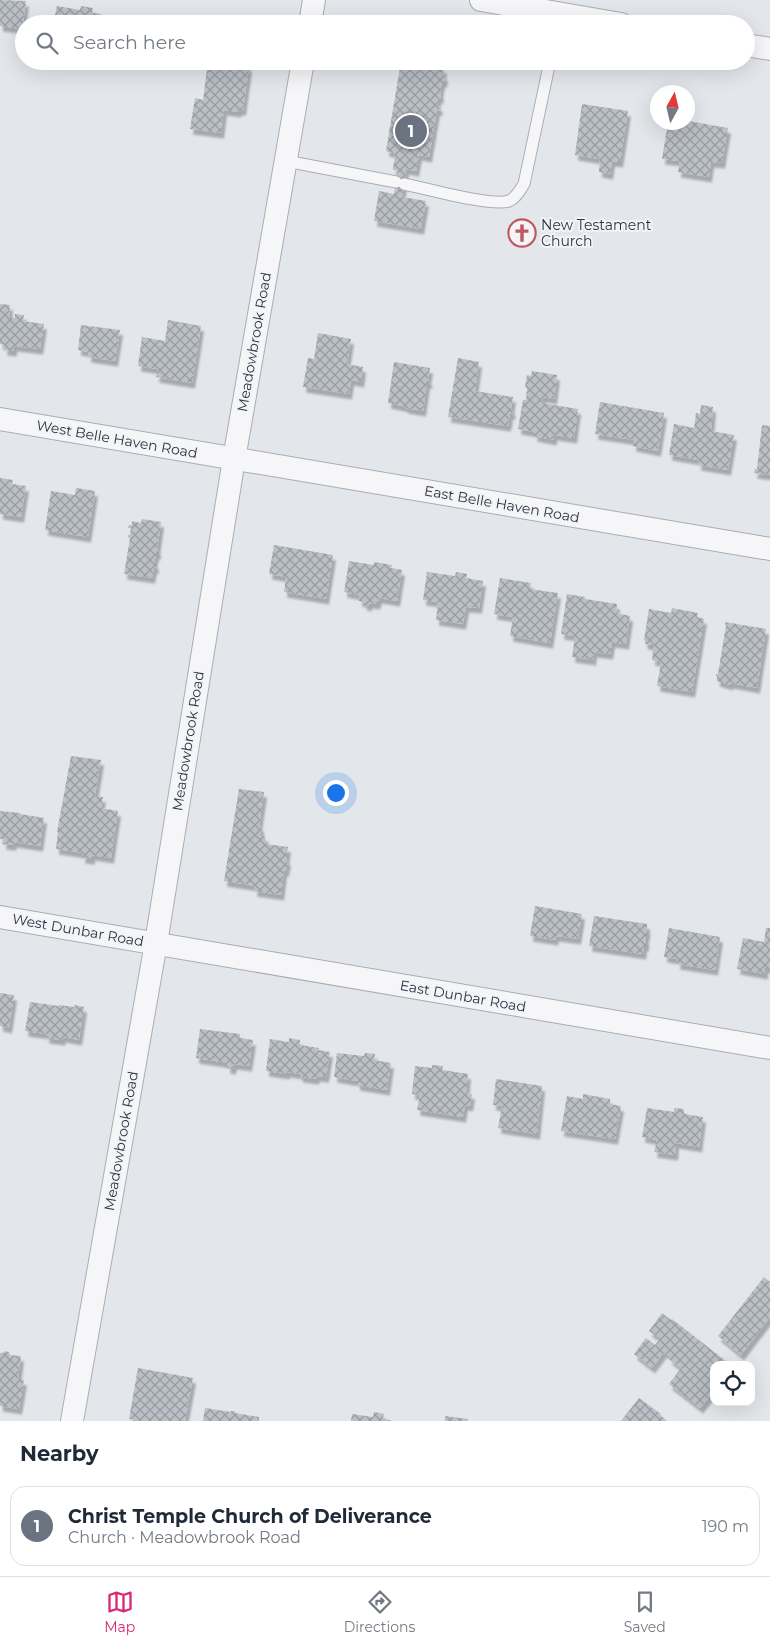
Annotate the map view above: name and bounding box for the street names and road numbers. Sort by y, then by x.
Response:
street label: Meadowbrook Road [233,271,275,413]
street label: West Belle Haven Road [35,416,199,462]
street label: East Belle Haven Road [423,481,581,527]
street label: Meadowbrook Road [168,670,208,812]
street label: West Dunbar Road [11,910,145,950]
street label: East Dunbar Road [399,976,527,1016]
street label: Meadowbrook Road [100,1070,142,1212]

